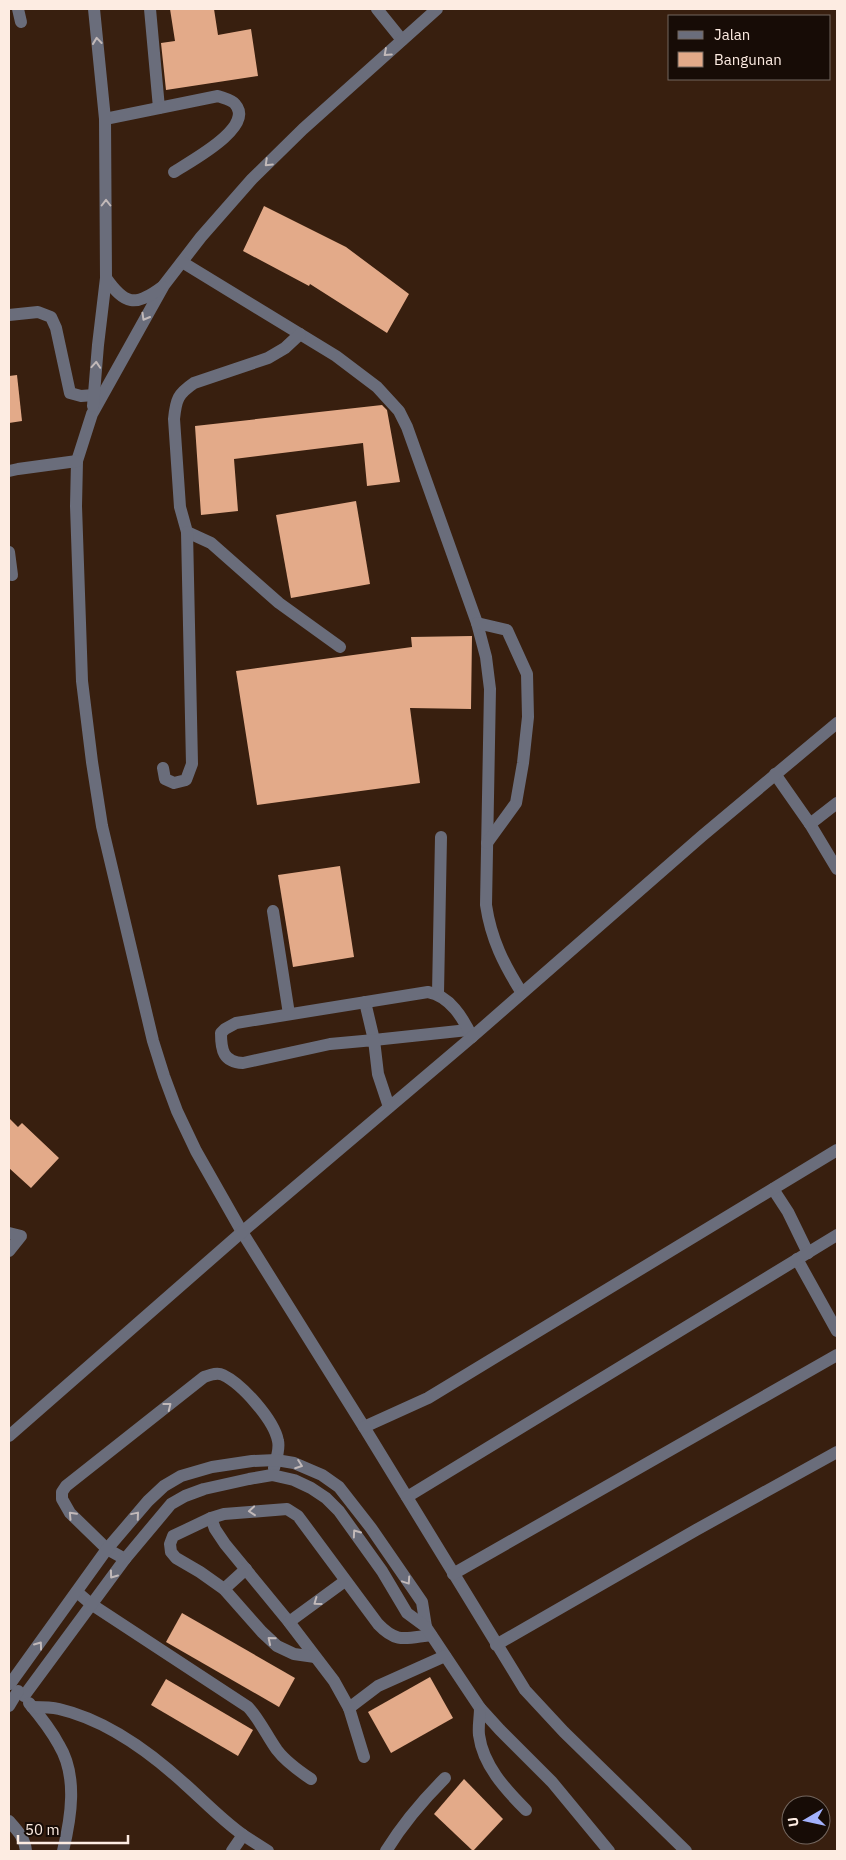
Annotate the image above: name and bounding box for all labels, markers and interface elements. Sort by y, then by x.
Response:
legend [668,15,831,80]
text: Jalan [714,25,750,44]
one-way arrow [92,37,103,45]
one-way arrow [384,47,393,56]
text: Bangunan [714,50,782,69]
one-way arrow [265,157,274,166]
one-way arrow [101,199,111,207]
one-way arrow [142,312,152,321]
one-way arrow [91,361,102,369]
one-way arrow [162,1403,171,1411]
one-way arrow [294,1459,302,1469]
one-way arrow [248,1506,256,1517]
one-way arrow [131,1511,140,1520]
one-way arrow [69,1512,78,1521]
one-way arrow [353,1529,362,1539]
one-way arrow [110,1569,119,1579]
one-way arrow [401,1575,410,1585]
one-way arrow [313,1596,323,1605]
one-way arrow [267,1637,276,1646]
one-way arrow [32,1641,42,1650]
north arrow [781,1795,831,1845]
scale bar [18,1812,128,1844]
text: U [784,1816,803,1828]
text: 50 m [25,1820,60,1839]

